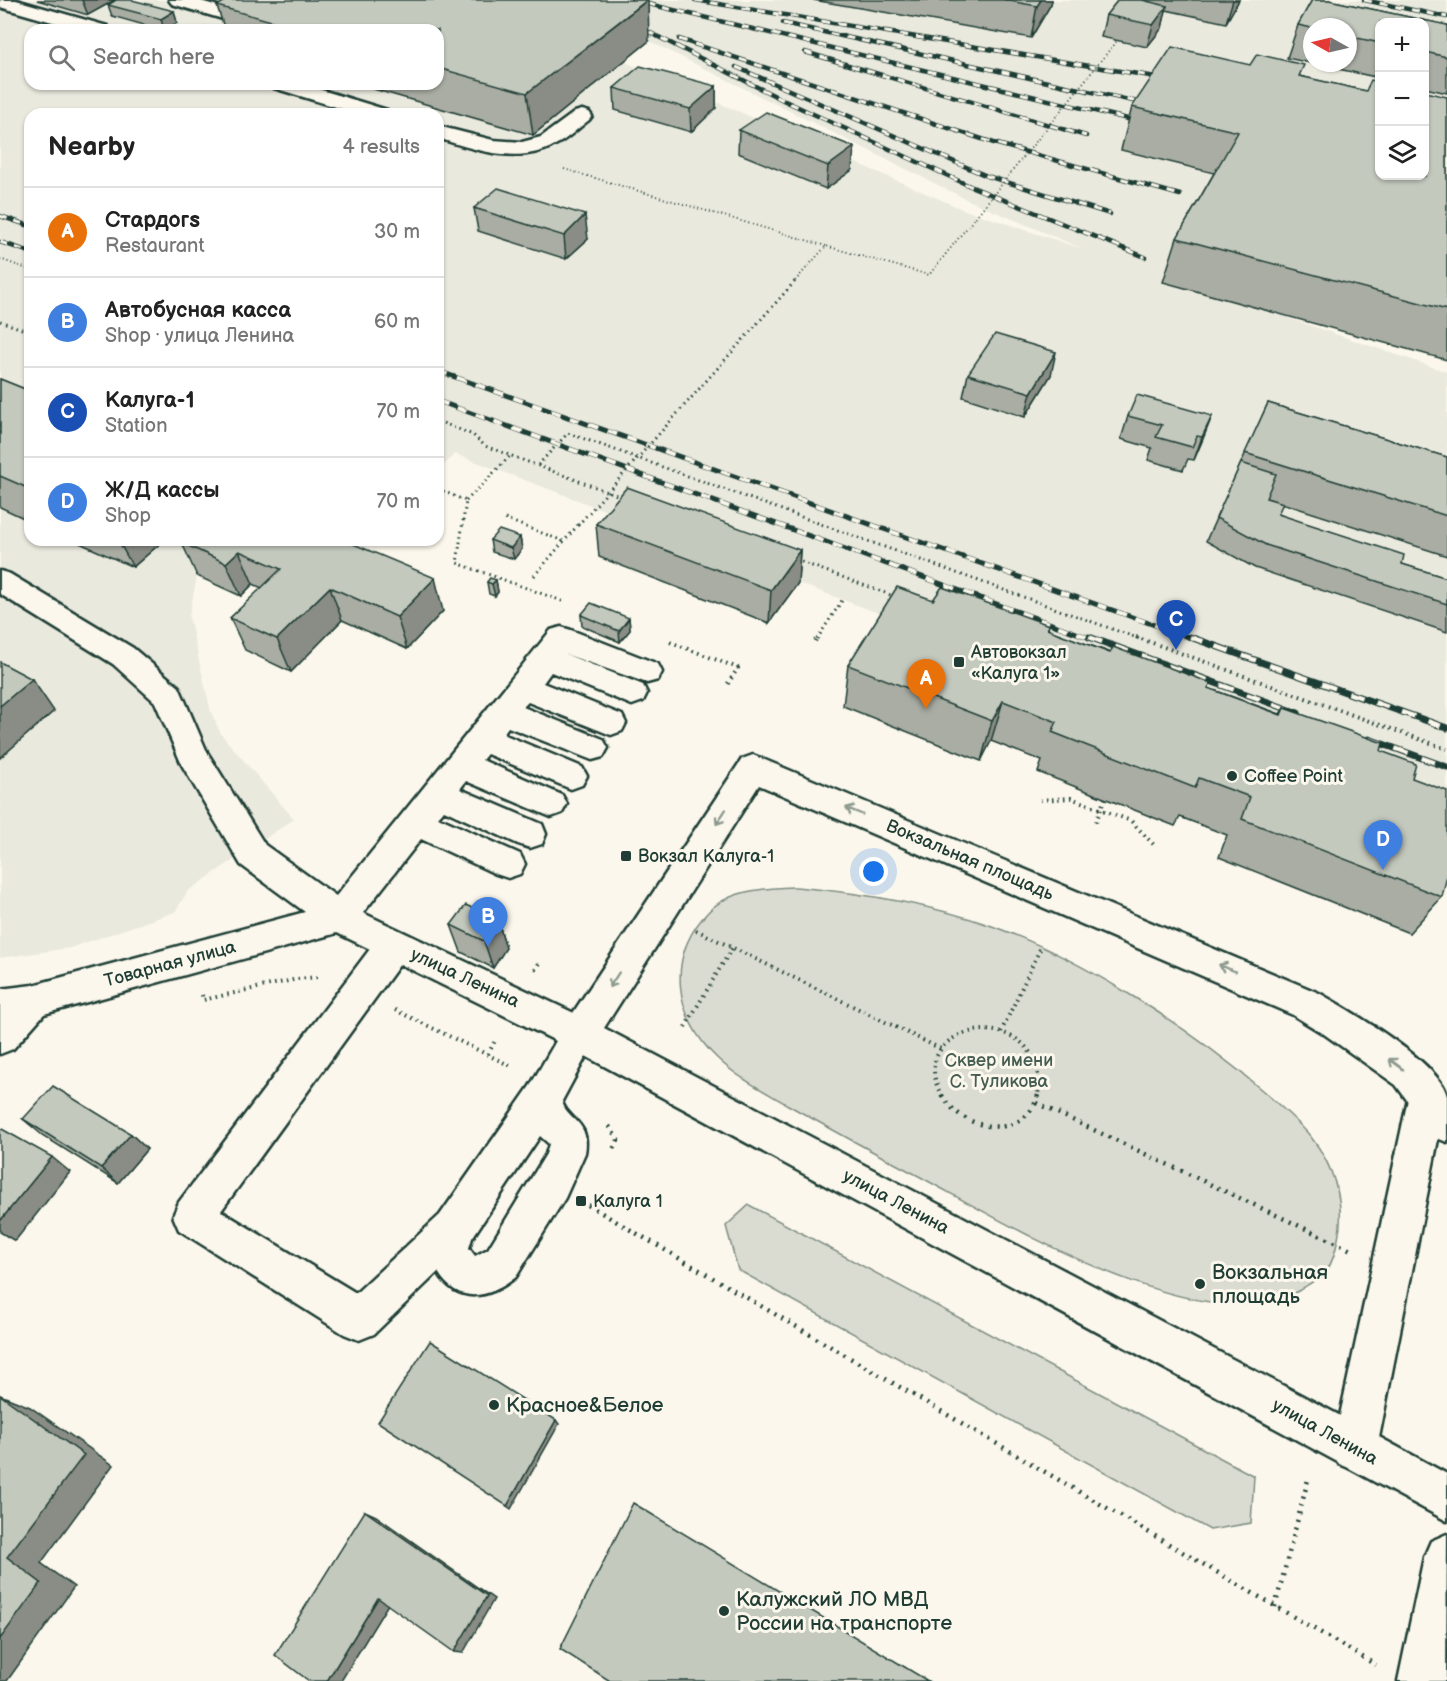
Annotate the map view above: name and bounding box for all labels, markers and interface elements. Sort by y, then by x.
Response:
north arrow [1303,18,1357,72]
map controls [1375,18,1429,180]
button: + [1375,18,1429,72]
search box [24,24,444,90]
icon: search [45,41,78,74]
text: Search here [93,44,215,71]
button: − [1375,72,1429,126]
button: layers [1375,126,1429,180]
text: Nearby [48,132,135,163]
text: 4 results [342,135,420,159]
text: Стардогs [105,207,200,234]
text: A [61,220,74,244]
text: 30 m [374,220,420,244]
text: Restaurant [105,234,205,258]
text: Автобусная касса [105,297,291,324]
text: B [60,310,75,334]
text: 60 m [374,310,420,334]
text: Shop · улица Ленина [105,324,294,348]
text: Калуга-1 [105,387,195,414]
text: C [60,400,75,424]
text: 70 m [376,400,420,424]
text: Station [105,414,167,438]
text: Ж/Д кассы [105,477,220,504]
text: D [61,490,74,514]
text: 70 m [376,490,420,514]
text: Shop [105,504,151,528]
pin: C [1156,600,1196,650]
place label: Автовокзал «Калуга 1» [970,642,1067,684]
marker: Автовокзал «Калуга 1» [952,655,966,669]
pin: A [906,660,946,709]
place label: Coffee Point [1244,766,1343,787]
marker: Coffee Point [1225,769,1239,783]
one-way arrow [845,804,863,816]
one-way arrow [715,808,727,825]
street label: Вокзальная площадь [883,815,1057,905]
pin: D [1364,820,1402,870]
place label: Вокзал Калуга-1 [638,846,774,867]
marker: Вокзал Калуга-1 [619,849,633,863]
your location [859,857,888,886]
pin: B [468,898,508,947]
street label: Товарная улица [102,936,239,992]
street label: улица Ленина [407,944,523,1012]
one-way arrow [1218,962,1236,973]
one-way arrow [608,972,621,989]
park label: Сквер имени С. Туликова [945,1050,1053,1092]
one-way arrow [1388,1057,1404,1070]
street label: улица Ленина [839,1165,953,1239]
place label: Калуга 1 [593,1191,663,1212]
marker: Калуга 1 [574,1194,588,1208]
place label: Вокзальная площадь [1212,1260,1328,1309]
marker: Вокзальная площадь [1193,1277,1207,1291]
place label: Красное&Белое [506,1393,664,1418]
street label: улица Ленина [1269,1394,1382,1470]
marker: Красное&Белое [487,1398,501,1412]
place label: Калужский ЛО МВД России на транспорте [736,1587,952,1636]
marker: Калужский ЛО МВД России на транспорте [717,1604,731,1618]

